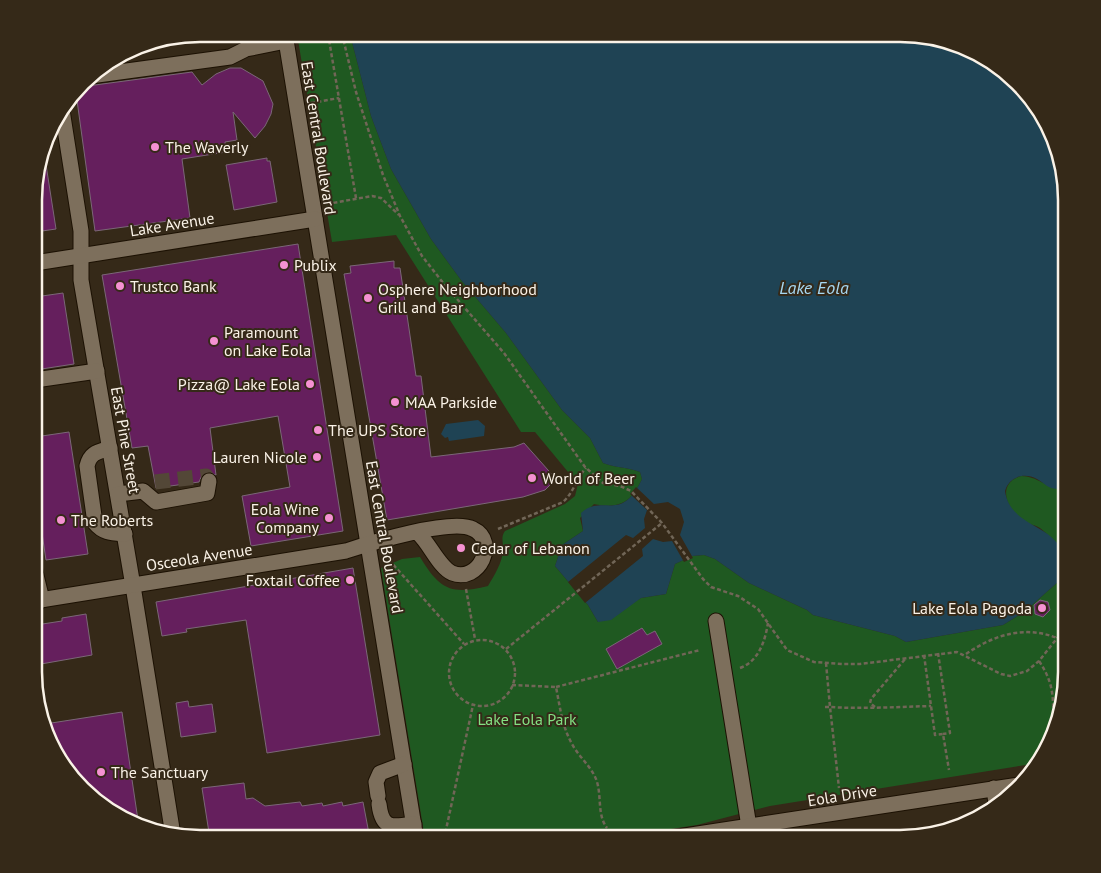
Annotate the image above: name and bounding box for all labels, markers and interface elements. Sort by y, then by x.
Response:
street label: East Central Boulevard [297,60,341,216]
place label: The Waverly [165,137,249,157]
marker: The Waverly [149,141,161,153]
street label: Lake Avenue [128,207,216,241]
place label: Publix [294,255,337,275]
marker: Publix [278,259,290,271]
place label: Trustco Bank [130,276,217,296]
water label: Lake Eola [779,276,849,299]
place label: Osphere Neighborhood Grill and Bar [378,279,537,317]
marker: Trustco Bank [114,280,126,292]
marker: Osphere Neighborhood Grill and Bar [362,292,374,304]
place label: Paramount on Lake Eola [224,322,311,360]
marker: Paramount on Lake Eola [208,335,220,347]
place label: Pizza@ Lake Eola [178,374,300,394]
marker: Pizza@ Lake Eola [304,378,316,390]
street label: East Pine Street [107,385,145,496]
place label: MAA Parkside [405,392,497,412]
marker: MAA Parkside [389,396,401,408]
place label: The UPS Store [328,420,426,440]
marker: The UPS Store [312,424,324,436]
place label: Lauren Nicole [213,447,307,467]
marker: Lauren Nicole [311,451,323,463]
street label: East Central Boulevard [362,459,408,615]
place label: World of Beer [542,468,635,488]
marker: World of Beer [526,472,538,484]
place label: Eola Wine Company [251,499,320,537]
place label: The Roberts [71,510,153,530]
marker: Eola Wine Company [323,512,335,524]
marker: The Roberts [55,514,67,526]
place label: Cedar of Lebanon [471,538,590,558]
street label: Osceola Avenue [144,539,254,575]
marker: Cedar of Lebanon [455,542,467,554]
place label: Foxtail Coffee [246,570,340,590]
marker: Foxtail Coffee [344,574,356,586]
place label: Lake Eola Pagoda [912,598,1032,618]
marker: Lake Eola Pagoda [1036,602,1048,614]
park label: Lake Eola Park [477,709,577,729]
place label: The Sanctuary [111,762,209,782]
marker: The Sanctuary [95,766,107,778]
street label: Eola Drive [806,780,878,810]

